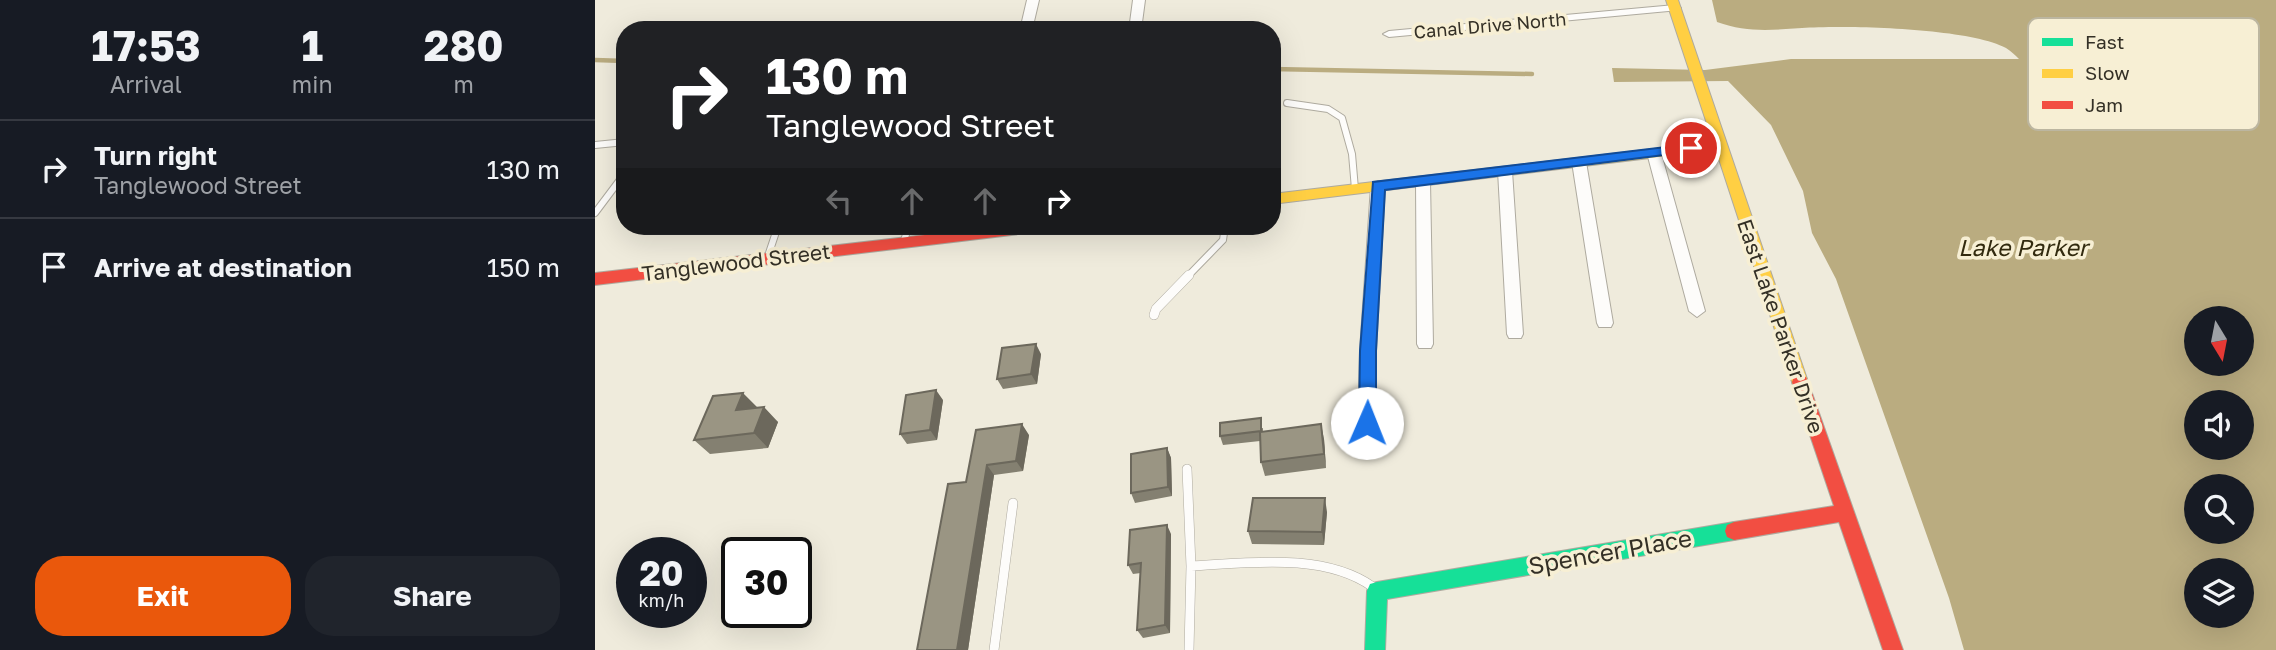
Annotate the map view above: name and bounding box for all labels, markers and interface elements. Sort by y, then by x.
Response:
street label: Canal Drive North [1413,7,1567,43]
legend [2028,18,2259,130]
text: 17:53 [91,20,201,70]
text: 1 [301,20,323,70]
text: 280 [424,20,504,70]
text: Fast [2085,30,2124,53]
text: 130 m [766,46,908,105]
icon: right [651,49,742,140]
text: Slow [2085,61,2130,84]
text: Arrival [110,70,182,98]
text: min [292,70,333,98]
text: m [454,70,474,98]
text: Jam [2085,93,2123,116]
text: Tanglewood Street [766,106,1055,144]
pin [1661,118,1721,178]
icon: arrive [1672,129,1710,167]
text: Turn right [94,140,217,171]
icon: right [35,150,73,188]
text: 130 m [487,154,560,185]
text: Tanglewood Street [94,171,302,199]
icon: left [820,182,858,220]
icon: ahead [893,182,931,220]
icon: ahead [966,182,1004,220]
icon: right [1039,182,1077,220]
street label: East Lake Parker Drive [1732,215,1830,437]
water label: Lake Parker [1958,233,2091,261]
street label: Tanglewood Street [640,238,832,286]
icon: arrive [35,248,73,286]
text: Arrive at destination [94,252,352,283]
text: 150 m [487,252,560,283]
north arrow [2184,306,2254,376]
map controls [2184,306,2254,628]
position arrow [1330,386,1404,460]
button: sound [2184,390,2254,460]
button: search [2184,474,2254,544]
street label: Spencer Place [1526,522,1694,580]
speed limit sign: 30 [721,537,812,628]
text: 20 [639,552,684,594]
button: Exit [35,556,291,636]
button: Share [305,556,560,636]
button: layers [2184,558,2254,628]
text: km/h [639,589,684,611]

